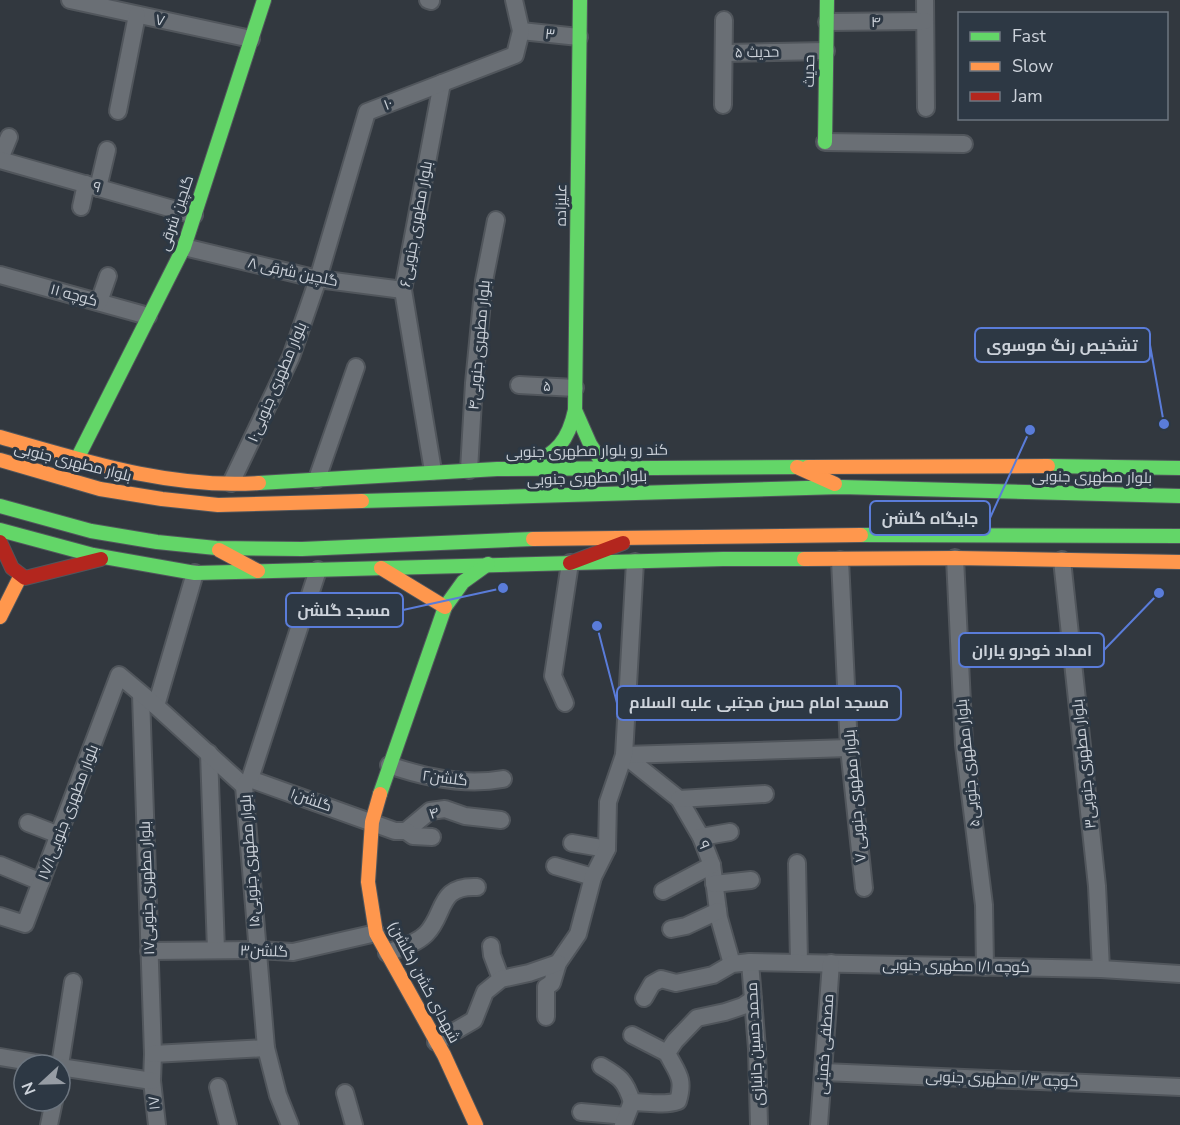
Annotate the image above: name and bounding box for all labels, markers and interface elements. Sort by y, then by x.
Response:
street label: ۷ [153,9,167,31]
street label: ۴ [871,12,881,32]
legend [958,12,1168,120]
street label: ۳ [544,24,556,44]
text: Fast [1012,24,1047,48]
street label: حدیث ۵ [734,42,780,62]
text: Slow [1012,54,1053,78]
street label: حدیث [799,55,819,87]
text: Jam [1011,84,1043,108]
street label: ۱۰ [380,93,396,115]
street label: بلوار مطهری جنوبی۶ [395,159,437,289]
street label: گلچین شرقی [154,173,198,253]
street label: ۹ [91,176,103,198]
street label: علیزاده [551,184,571,226]
street label: ۸ گلچین شرقی [246,253,340,291]
street label: کوچه ۱۱ [48,279,100,311]
street label: بلوار مطهری جنوبی۴ [463,279,495,411]
street label: بلوار مطهری جنوبی۱۰ [243,319,311,445]
callout: تشخیص رنگ موسوی [975,328,1150,362]
text: تشخیص رنگ موسوی [986,335,1139,357]
street label: ۵ [542,376,552,396]
street label: بلوار مطهری جنوبی [12,438,134,486]
street label: کند رو بلوار مطهری جنوبی [506,440,668,462]
street label: بلوار مطهری جنوبی [527,466,647,490]
street label: بلوار مطهری جنوبی [1032,466,1152,488]
callout: جایگاه گلشن [870,501,990,535]
text: جایگاه گلشن [882,508,978,530]
callout: مسجد گلشن [286,593,403,627]
text: مسجد گلشن [298,600,390,622]
callout: امداد خودرو یاران [959,633,1104,667]
text: امداد خودرو یاران [972,640,1092,662]
callout: مسجد امام حسن مجتبی علیه السلام [617,686,901,720]
text: مسجد امام حسن مجتبی علیه السلام [629,692,889,714]
street label: ۵بلوار مطهری جنوبی [951,698,985,828]
street label: بلوار مطهری جنوبی۳ [1067,698,1101,830]
street label: ۷ بلوار مطهری جنوبی [839,729,871,863]
street label: بلوار مطهری جنوبی۱۷/۱ [33,742,103,882]
street label: گلشن۲ [421,765,469,791]
street label: گلشن۱ [288,784,334,816]
street label: بلوار مطهری جنوبی۱۵ [235,794,265,928]
street label: ۴ [426,802,442,824]
street label: بلوار مطهری جنوبی۱۷ [135,821,159,955]
street label: ۹ [693,838,715,852]
street label: شهدای کشن (گلشن) [383,918,465,1046]
street label: گلشن۳ [240,940,288,962]
street label: کوچه ۱/۱ مطهری جنوبی [882,955,1030,977]
street label: محمد حسین جانبازی [742,982,768,1106]
street label: مصطفی خمینی [812,993,838,1095]
north arrow [12,1053,72,1113]
street label: کوچه ۱/۳ مطهری جنوبی [925,1066,1079,1092]
text: N [17,1079,41,1098]
street label: ۱۷ [143,1095,165,1111]

